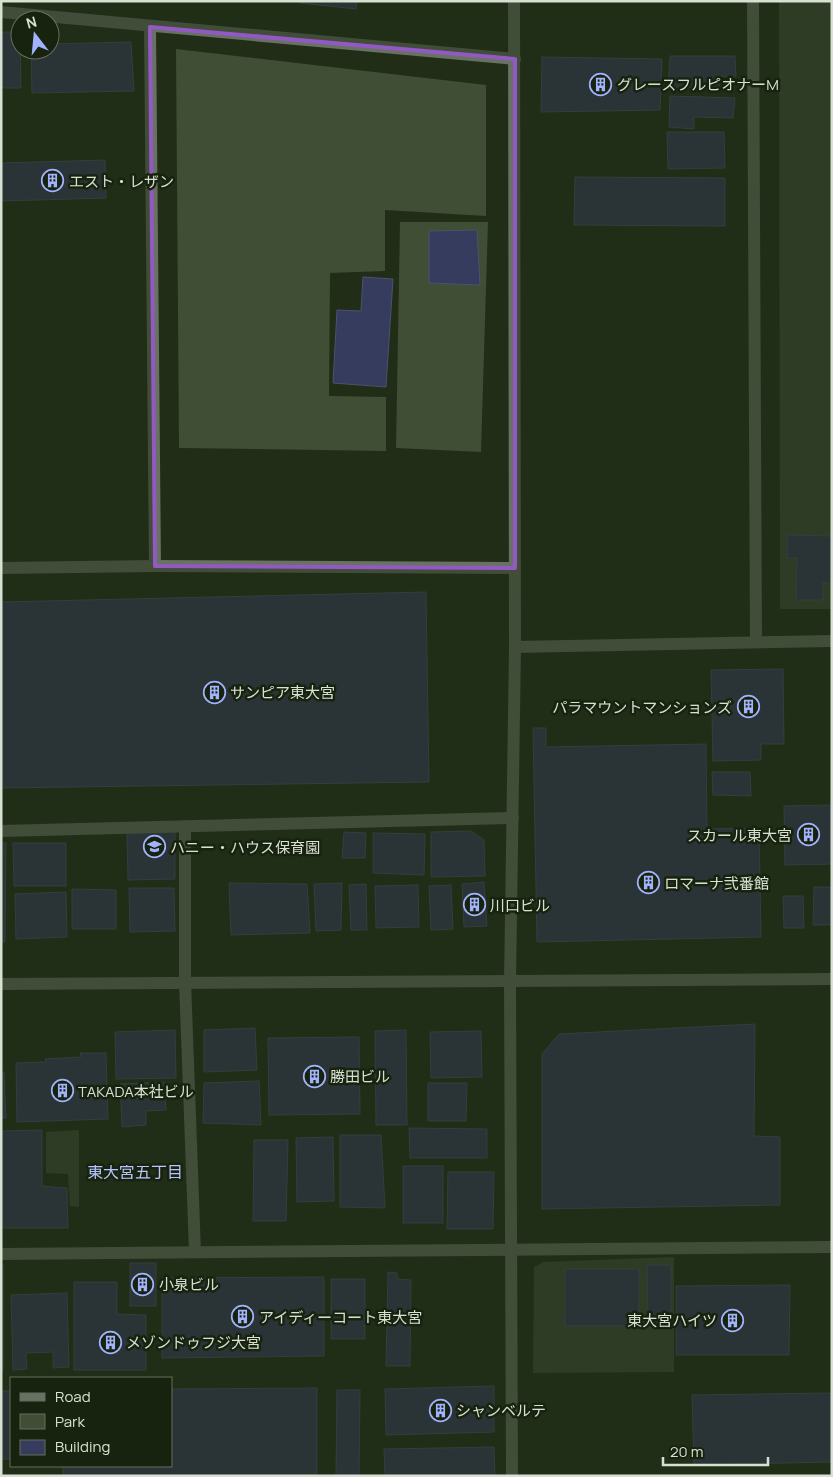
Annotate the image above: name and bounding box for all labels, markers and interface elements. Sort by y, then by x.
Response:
north arrow [10,10,60,60]
text: N [24,12,39,33]
building icon: グレースフルピオナーM [589,72,613,96]
place label: グレースフルピオナーM [617,74,779,95]
building icon: エスト・レザン [41,169,65,193]
place label: エスト・レザン [69,171,174,192]
building icon: サンピア東大宮 [202,680,226,704]
place label: サンピア東大宮 [230,682,335,703]
building icon: パラマウントマンションズ [736,695,760,719]
place label: パラマウントマンションズ [552,697,732,718]
building icon: スカール東大宮 [796,823,820,847]
place label: スカール東大宮 [687,825,792,846]
school or university icon: ハニー・ハウス保育園 [142,835,166,859]
place label: ハニー・ハウス保育園 [170,837,320,858]
building icon: ロマーナ弐番館 [636,871,660,895]
place label: ロマーナ弐番館 [664,873,769,894]
building icon: 川口ビル [462,893,486,917]
place label: 川口ビル [490,895,550,916]
building icon: 勝田ビル [302,1064,326,1088]
place label: 勝田ビル [330,1066,390,1087]
building icon: TAKADA本社ビル [50,1079,74,1103]
place label: TAKADA本社ビル [78,1081,194,1102]
district label: 東大宮五丁目 [87,1161,183,1183]
building icon: 小泉ビル [131,1272,155,1296]
place label: 小泉ビル [159,1274,219,1295]
building icon: アイディーコート東大宮 [231,1305,255,1329]
place label: アイディーコート東大宮 [259,1307,422,1328]
building icon: 東大宮ハイツ [721,1308,745,1332]
place label: 東大宮ハイツ [627,1310,717,1331]
building icon: メゾンドゥフジ大宮 [98,1330,122,1354]
place label: メゾンドゥフジ大宮 [126,1332,261,1353]
legend [10,1377,172,1467]
text: Road [55,1386,91,1407]
building icon: シャンベルテ [428,1398,452,1422]
place label: シャンベルテ [456,1400,546,1421]
text: Park [55,1411,85,1432]
scale bar [663,1434,768,1466]
text: Building [55,1436,110,1457]
text: 20 m [670,1441,703,1462]

